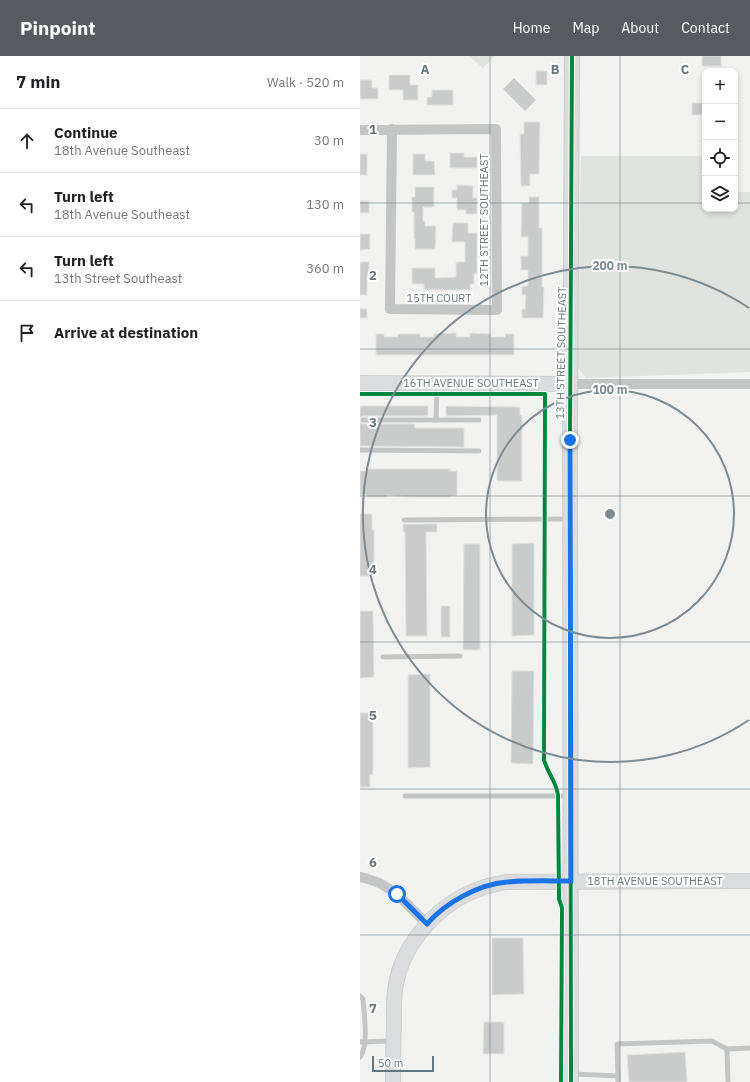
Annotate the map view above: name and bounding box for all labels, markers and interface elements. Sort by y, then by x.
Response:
text: Pinpoint [20,16,96,40]
text: Home [513,19,550,37]
text: Map [572,19,599,37]
text: About [621,19,659,37]
text: Contact [681,19,730,37]
text: A [421,61,430,78]
text: B [551,61,560,78]
text: C [681,61,690,78]
map controls [702,68,738,212]
button: + [702,68,738,104]
text: 7 min [16,71,60,93]
text: Walk · 520 m [267,74,344,91]
button: − [702,104,738,140]
text: 1 [369,121,377,138]
text: Continue [54,123,118,142]
icon: ahead [16,130,38,152]
text: 30 m [314,132,344,149]
button: locate [702,140,738,176]
text: 18th Avenue Southeast [54,142,190,159]
street label: 12TH STREET SOUTHEAST [477,153,491,286]
button: layers [702,176,738,212]
text: Turn left [54,187,114,206]
icon: left [16,194,38,216]
text: 130 m [306,196,344,213]
text: 18th Avenue Southeast [54,206,190,223]
text: Turn left [54,251,114,270]
icon: left [16,258,38,280]
text: 200 m [592,258,628,273]
text: 360 m [306,260,344,277]
text: 2 [369,267,377,284]
text: 13th Street Southeast [54,270,182,287]
street label: 13TH STREET SOUTHEAST [553,286,569,420]
street label: 15TH COURT [407,291,472,305]
icon: arrive [16,322,38,344]
text: Arrive at destination [54,323,198,342]
street label: 16TH AVENUE SOUTHEAST [403,376,539,390]
text: 100 m [592,382,628,397]
text: 3 [369,414,377,431]
route end [561,431,579,449]
centre of rings [603,507,617,521]
text: 4 [369,561,377,578]
text: 5 [369,707,377,724]
text: 6 [369,854,377,871]
street label: 18TH AVENUE SOUTHEAST [587,874,723,888]
route start [388,885,406,903]
text: 7 [369,1000,377,1017]
scale bar [372,1054,434,1073]
text: 50 m [378,1056,403,1070]

